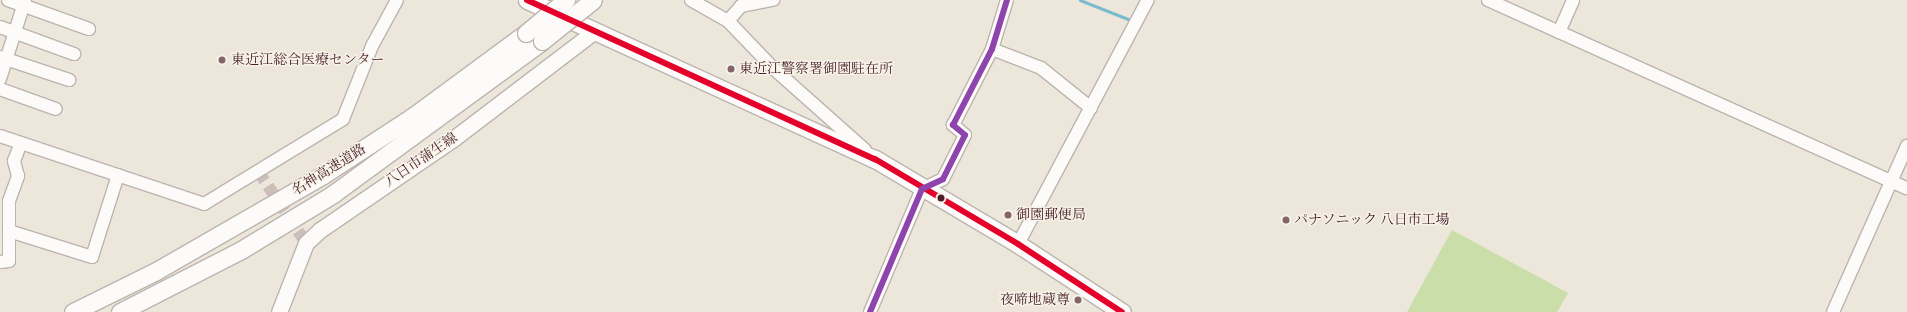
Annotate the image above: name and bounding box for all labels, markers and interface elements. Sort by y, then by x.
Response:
place label: 東近江総合医療センター [231,52,385,68]
marker: 東近江総合医療センター [216,54,228,66]
place label: 東近江警察署御園駐在所 [739,61,893,77]
marker: 東近江警察署御園駐在所 [726,64,736,74]
street label: 八日市蒲生線 [381,130,461,190]
street label: 名神高速道路 [289,141,369,199]
unlabelled marker [936,193,946,203]
place label: 御園郵便局 [1016,207,1086,223]
marker: 御園郵便局 [1003,210,1013,220]
place label: パナソニック 八日市工場 [1294,212,1451,228]
marker: パナソニック 八日市工場 [1281,215,1291,225]
place label: 夜啼地蔵尊 [1000,292,1070,308]
marker: 夜啼地蔵尊 [1073,295,1083,305]

